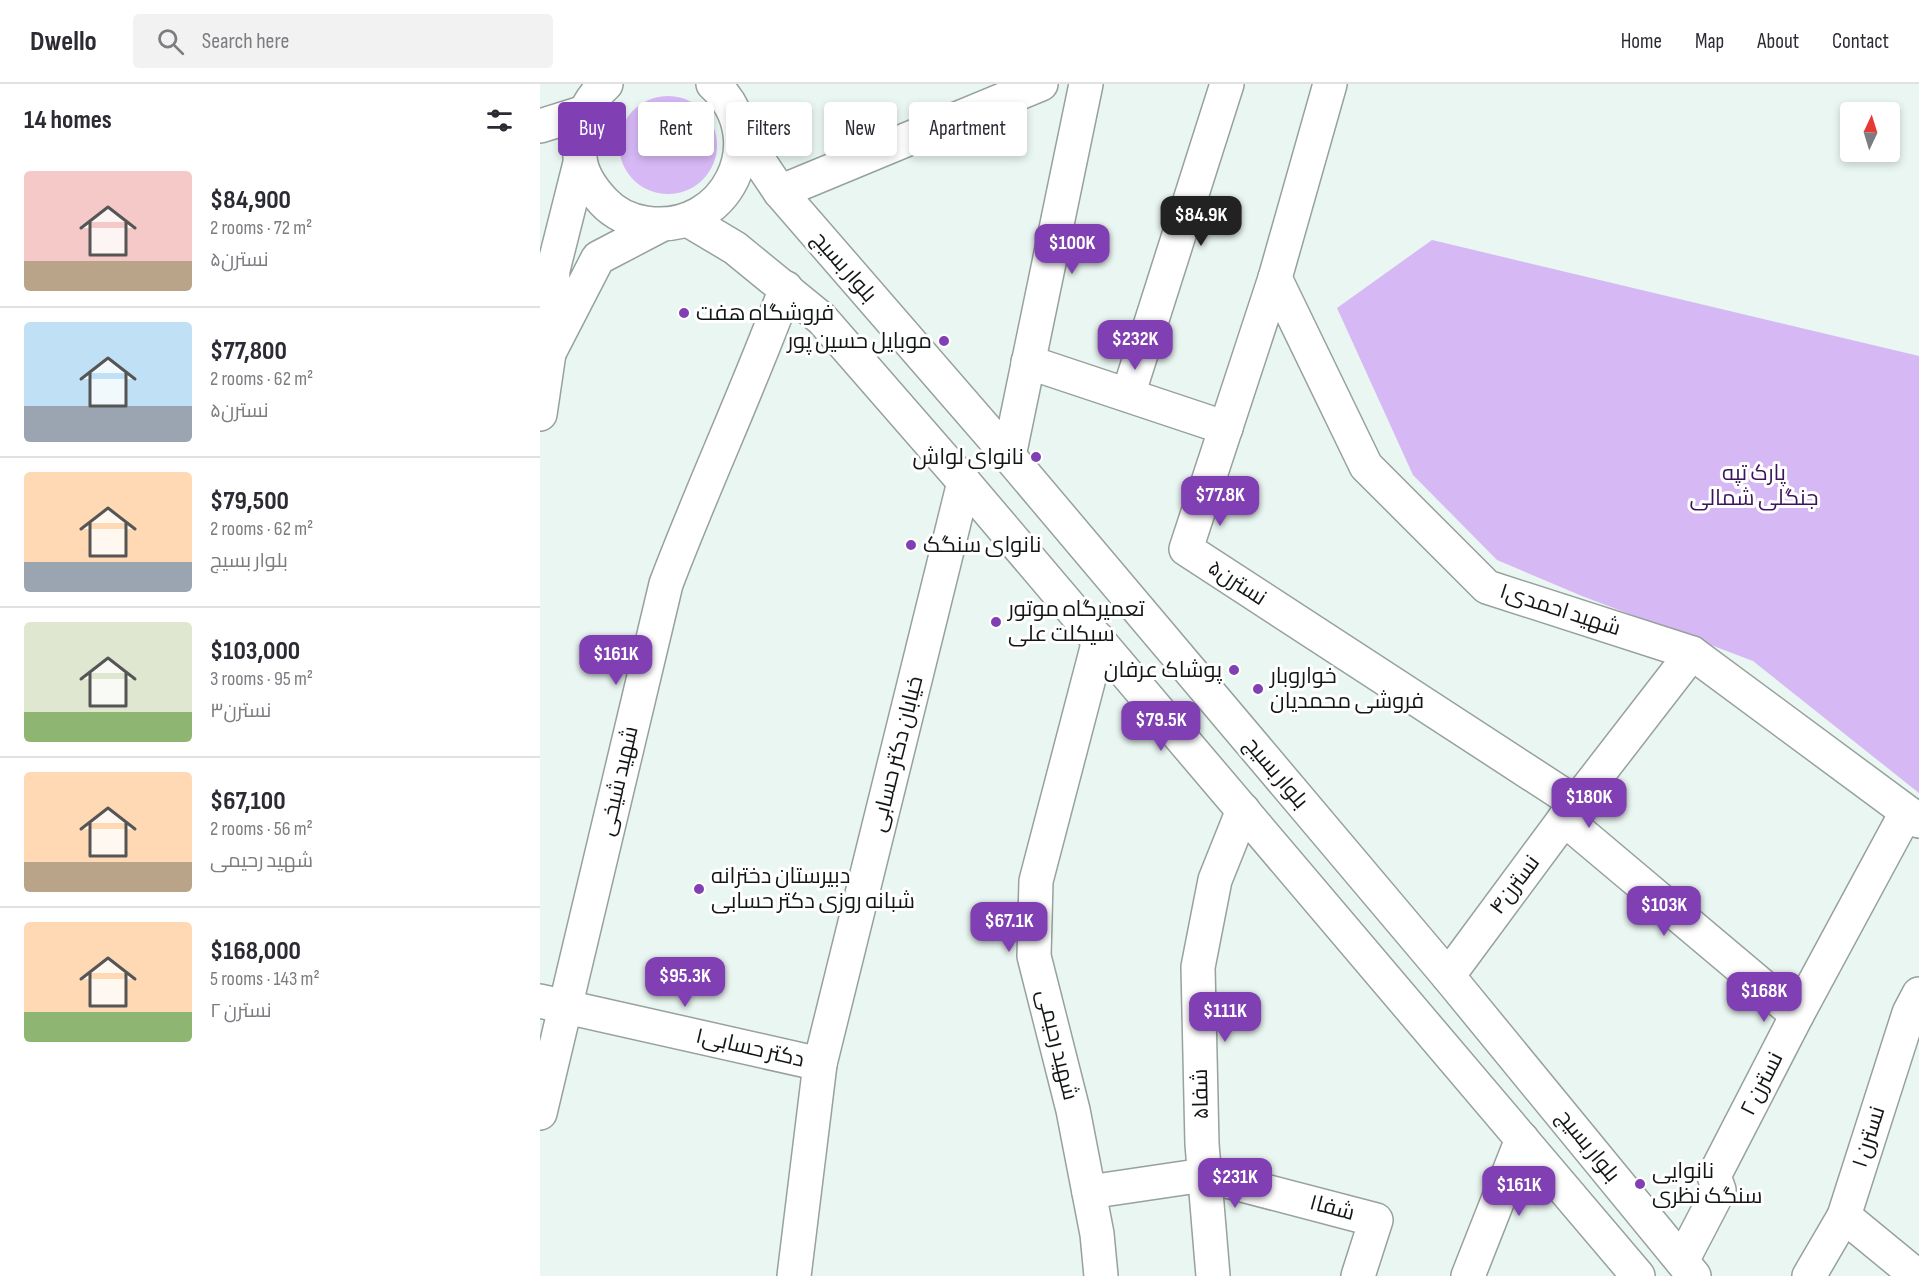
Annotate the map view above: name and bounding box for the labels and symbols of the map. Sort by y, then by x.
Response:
north arrow [1840,102,1900,162]
pin: $84.9K [1152,196,1250,247]
pin: $100K [1030,224,1114,275]
street label: بلوار بسیج [806,226,882,308]
place label: فروشگاه هفت [696,300,834,327]
marker: فروشگاه هفت [677,306,691,320]
pin: $232K [1093,320,1177,371]
place label: موبایل حسین پور [785,328,932,355]
marker: موبایل حسین پور [937,334,951,348]
place label: نانوای لواش [913,444,1024,471]
marker: نانوای لواش [1029,450,1043,464]
park label: پارک تپه جنگلی شمالی [1690,460,1819,512]
pin: $77.8K [1171,476,1269,527]
place label: نانوای سنگک [923,532,1041,559]
marker: نانوای سنگک [904,538,918,552]
street label: نسترن۵ [1203,554,1271,612]
street label: شهید احمدی۱ [1496,578,1624,642]
place label: تعمیرگاه موتور سیکلت علی [1006,596,1145,648]
marker: تعمیرگاه موتور سیکلت علی [989,615,1003,629]
pin: $161K [574,635,658,686]
place label: پوشاک عرفان [1104,657,1222,684]
marker: پوشاک عرفان [1227,663,1241,677]
place label: خواروبار فروشی محمدیان [1268,663,1424,715]
street label: خیابان دکتر حسابی [865,673,929,835]
marker: خواروبار فروشی محمدیان [1251,682,1265,696]
pin: $79.5K [1112,701,1210,752]
street label: شهید شیخی [593,723,645,839]
street label: بلوار بسیج [1238,732,1314,814]
pin: $180K [1547,778,1631,829]
street label: نسترن۴ [1484,850,1546,920]
place label: دبیرستان دخترانه شبانه روزی دکتر حسابی [711,863,915,915]
marker: دبیرستان دخترانه شبانه روزی دکتر حسابی [692,882,706,896]
pin: $103K [1622,886,1706,937]
pin: $67.1K [960,902,1058,953]
pin: $95.3K [636,957,734,1008]
pin: $168K [1722,972,1806,1023]
street label: شهید رحیمی [1030,987,1084,1103]
pin: $111K [1183,992,1267,1043]
street label: دکتر حسابی۱ [693,1022,807,1074]
street label: نسترن ۲ [1735,1048,1789,1120]
street label: شفا۵ [1187,1068,1215,1120]
street label: نسترن ۱ [1846,1103,1892,1171]
street label: بلوار بسیج [1551,1104,1625,1188]
pin: $231K [1193,1158,1277,1209]
place label: نانوایی سنگک نظری [1652,1158,1762,1210]
pin: $161K [1477,1166,1561,1217]
marker: نانوایی سنگک نظری [1633,1177,1647,1191]
street label: شفا۱ [1307,1189,1357,1227]

